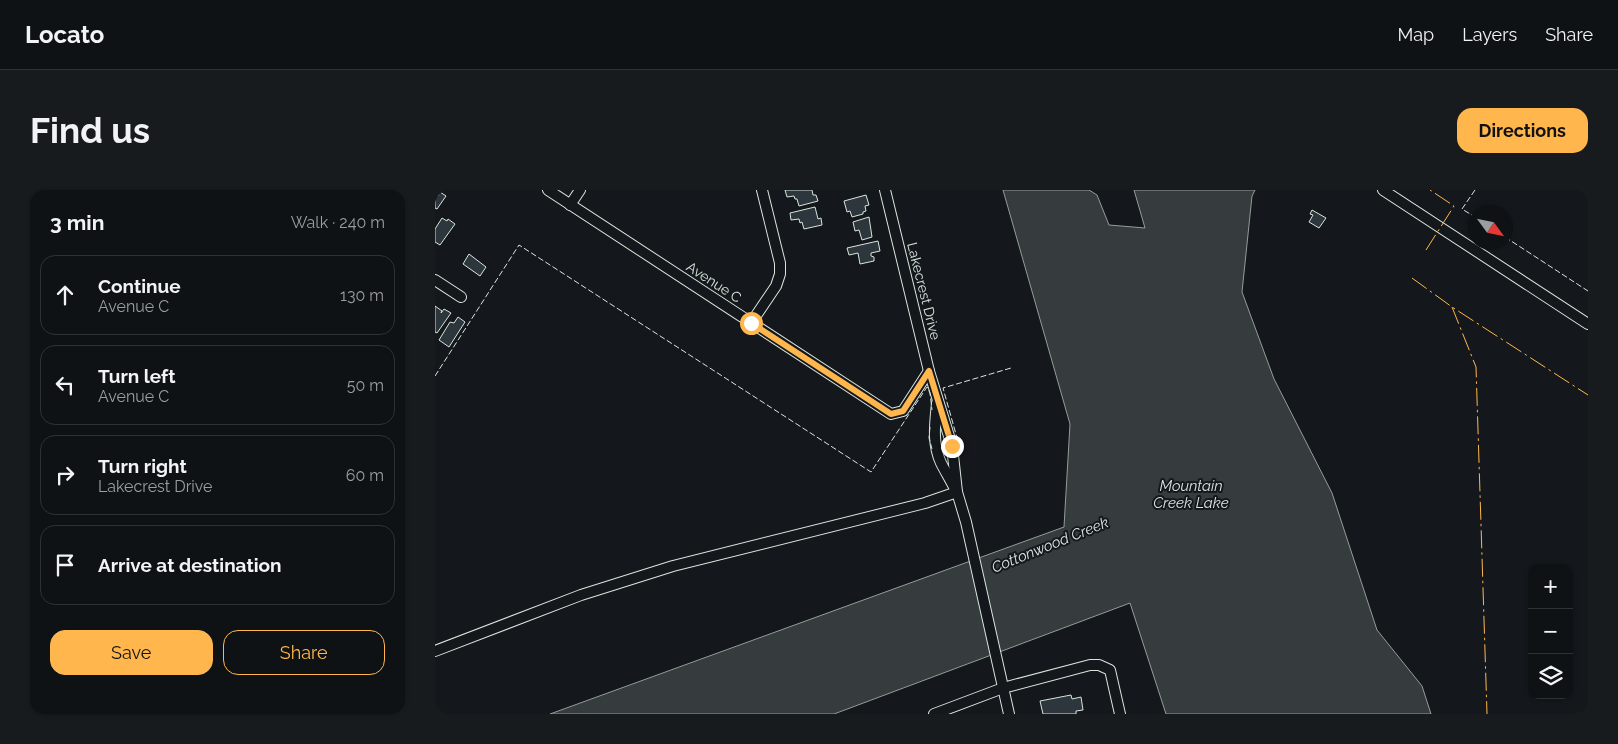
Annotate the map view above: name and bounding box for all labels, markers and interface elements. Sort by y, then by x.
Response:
text: Locato [25,20,104,49]
text: Map [1398,24,1434,45]
text: Layers [1462,24,1517,45]
text: Share [1545,24,1593,45]
button: Directions [1457,108,1588,153]
text: Find us [30,110,150,151]
north arrow [1468,205,1513,250]
text: 3 min [50,210,104,235]
text: Walk · 240 m [291,213,385,232]
street label: Lakecrest Drive [904,241,944,341]
street label: Avenue C [684,258,745,306]
text: Continue [98,275,181,297]
icon: ahead [51,281,79,309]
text: 130 m [340,286,384,305]
text: Avenue C [98,297,169,316]
route start [740,312,763,335]
text: Turn left [98,365,175,387]
icon: left [51,371,79,399]
text: 50 m [347,376,384,395]
text: Avenue C [98,387,169,406]
route end [941,435,964,458]
text: Turn right [98,455,187,477]
icon: right [51,461,79,489]
text: 60 m [346,466,384,485]
text: Lakecrest Drive [98,477,212,496]
water label: Mountain Creek Lake [1153,477,1229,512]
water label: Cottonwood Creek [989,513,1111,577]
icon: arrive [51,551,79,579]
text: Arrive at destination [98,554,282,576]
map controls [1528,564,1573,699]
button: + [1528,564,1573,609]
button: − [1528,609,1573,654]
button: Save [50,630,213,675]
button: Share [223,630,385,675]
button: layers [1528,654,1573,699]

